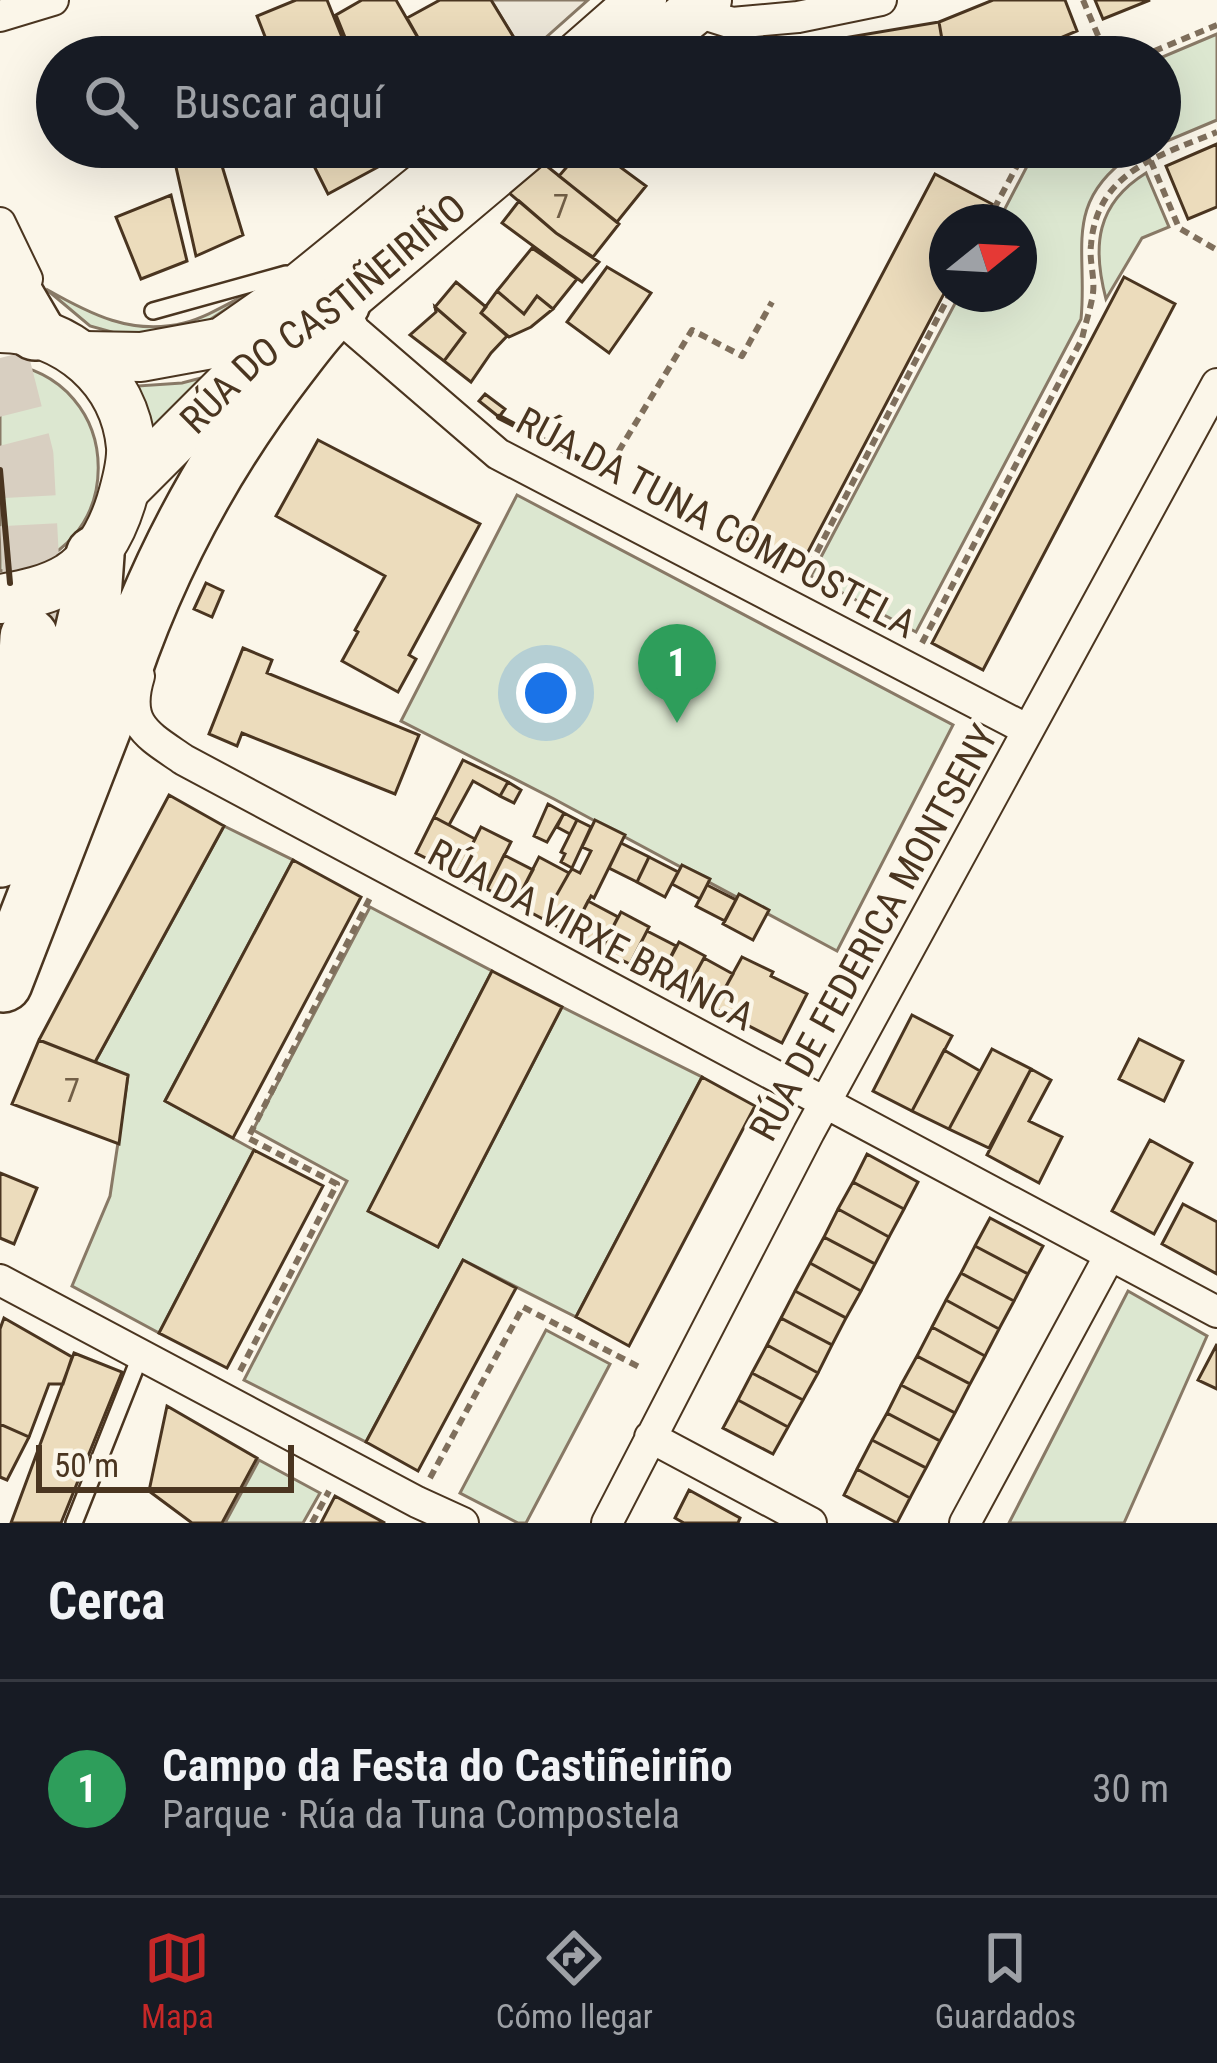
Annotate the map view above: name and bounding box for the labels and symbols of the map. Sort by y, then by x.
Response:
street label: RÚA DO CASTIÑEIRIÑO [171,185,475,443]
house number: 7 [553,187,569,226]
north arrow [929,204,1037,312]
street label: RÚA DA TUNA COMPOSTELA [508,398,924,648]
pin: 1 [638,624,716,723]
your location [516,663,576,723]
street label: RÚA DE FEDERICA MONTSENY [740,717,1008,1149]
street label: RÚA DA VIRXE BRANCA [420,830,762,1040]
house number: 7 [64,1071,80,1110]
scale bar [36,1439,294,1492]

